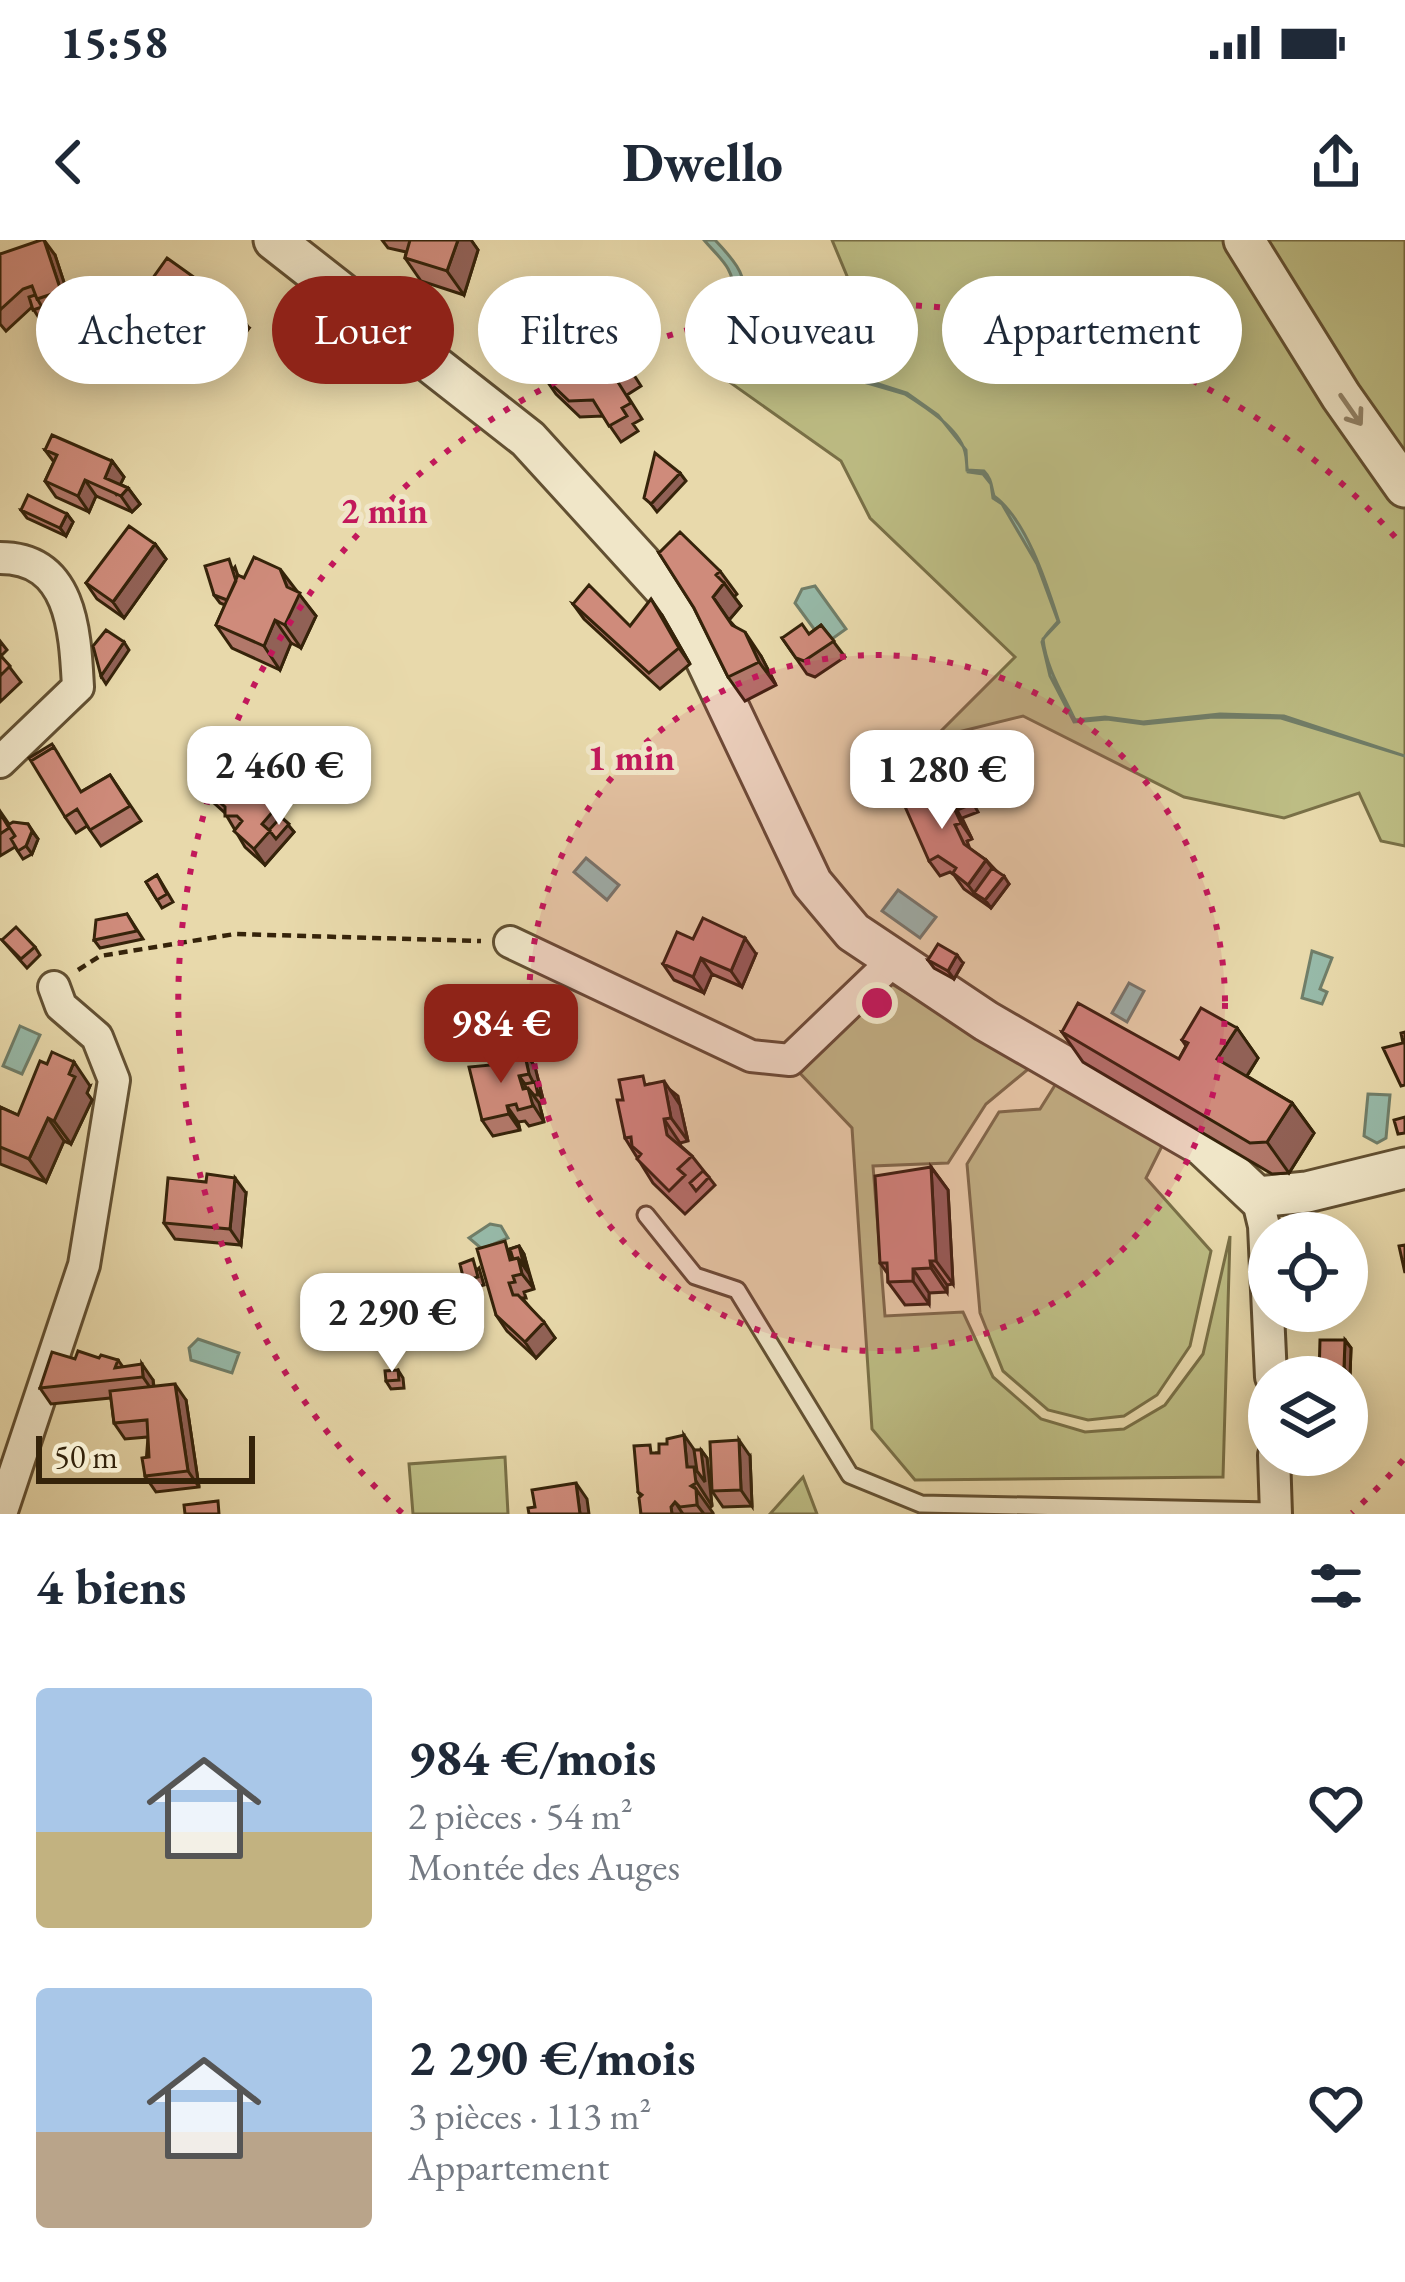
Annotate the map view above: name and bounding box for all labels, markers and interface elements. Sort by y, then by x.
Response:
text: 15:58 [60,13,168,71]
text: Dwello [622,127,783,197]
icon: back [36,129,102,195]
icon: share [1303,129,1369,195]
chip: Acheter [36,276,248,384]
chip: Louer [272,276,454,384]
chip: Filtres [478,276,661,384]
chip: Nouveau [685,276,918,384]
chip: Appartement [942,276,1242,384]
one-way arrow [1338,393,1363,426]
text: 2 min [340,487,428,534]
pin: 2 460 € [168,726,390,828]
pin: 1 280 € [831,730,1053,832]
text: 1 min [587,734,675,781]
text: 2 460 € [214,739,344,790]
text: 1 280 € [877,743,1007,794]
centre of rings [856,982,898,1024]
pin: 984 € [417,984,585,1086]
text: 984 € [451,997,551,1048]
map controls [1248,1212,1368,1476]
button: locate [1248,1212,1368,1332]
pin: 2 290 € [281,1273,503,1375]
text: 2 290 € [327,1286,457,1337]
button: layers [1248,1356,1368,1476]
scale bar [36,1430,255,1483]
text: 50 m [54,1435,118,1478]
text: 4 biens [36,1553,186,1619]
icon: filters [1303,1553,1369,1619]
text: 984 €/mois [408,1724,656,1790]
icon: home [132,1736,276,1880]
icon: heart [1303,1775,1369,1841]
text: 2 pièces · 54 m² [408,1790,633,1841]
text: Montée des Auges [408,1841,680,1892]
text: 2 290 €/mois [408,2024,696,2090]
icon: home [132,2036,276,2180]
icon: heart [1303,2075,1369,2141]
text: 3 pièces · 113 m² [408,2090,651,2141]
text: Appartement [408,2141,609,2192]

